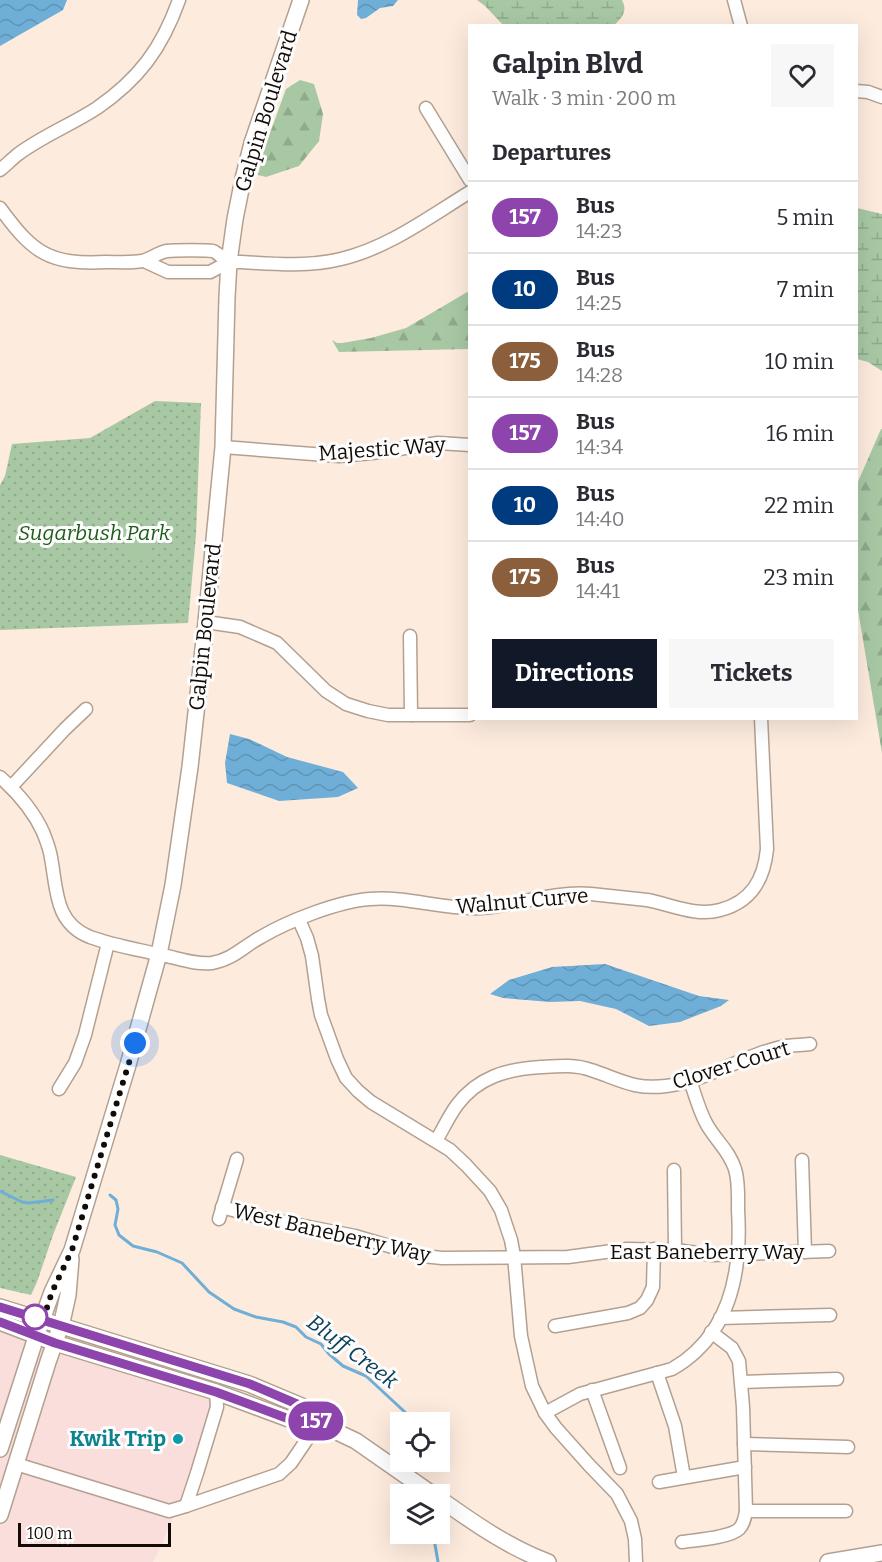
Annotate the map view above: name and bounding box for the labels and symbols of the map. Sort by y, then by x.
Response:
street label: Galpin Boulevard [229,27,303,195]
street label: Majestic Way [317,432,447,466]
park label: Sugarbush Park [18,520,171,546]
street label: Galpin Boulevard [183,542,227,712]
street label: Walnut Curve [455,882,589,920]
your location [120,1028,150,1058]
street label: Clover Court [669,1035,793,1095]
street label: West Baneberry Way [231,1198,434,1269]
street label: East Baneberry Way [610,1239,805,1265]
unlabelled marker [22,1304,48,1330]
water label: Bluff Creek [302,1309,404,1395]
line badge: 157 [282,1402,350,1440]
place label: Kwik Trip [69,1426,166,1452]
marker: Kwik Trip [171,1432,185,1446]
scale bar [18,1520,171,1548]

